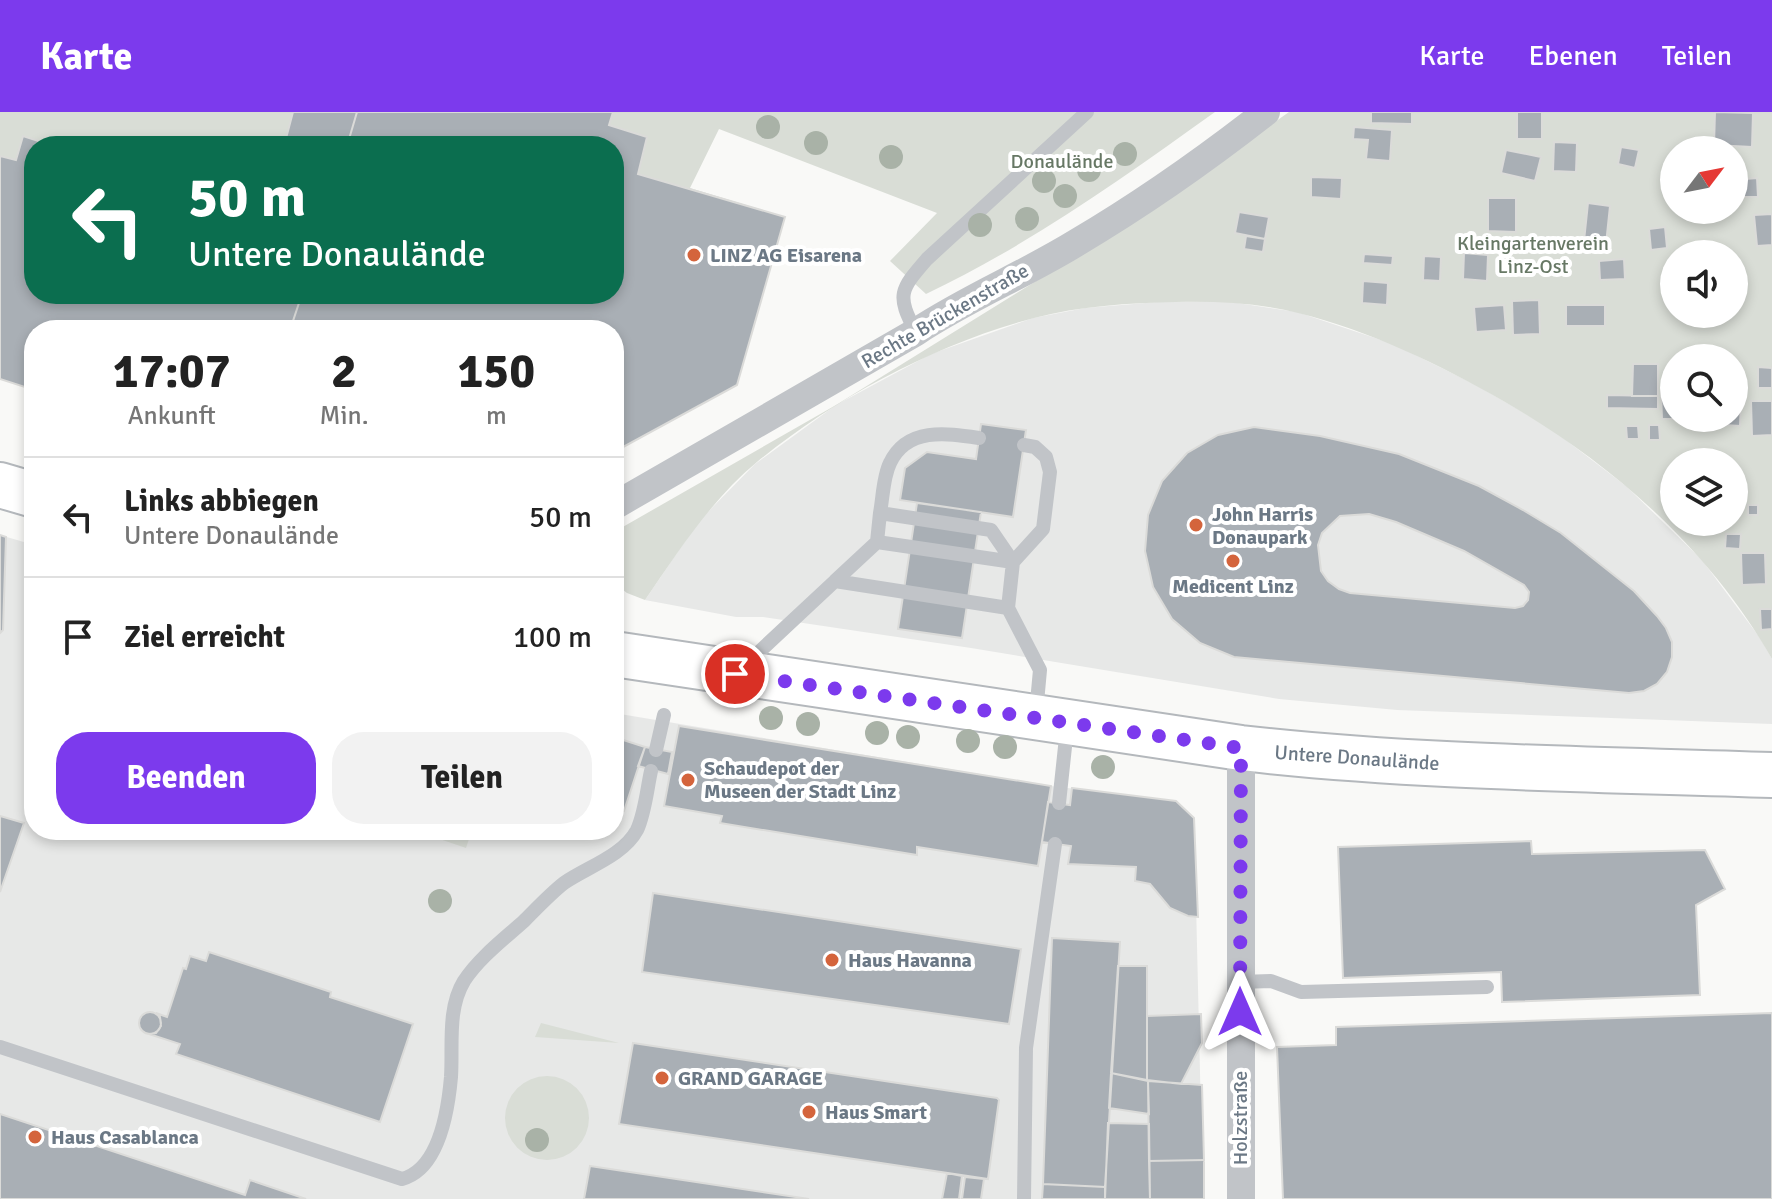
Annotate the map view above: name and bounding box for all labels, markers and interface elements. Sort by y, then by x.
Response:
text: Karte [40,33,132,80]
text: Karte [1419,39,1485,73]
text: Ebenen [1529,39,1618,73]
text: Teilen [1662,39,1732,73]
north arrow [1660,136,1748,224]
map controls [1660,136,1748,536]
park label: Donaulände [1011,149,1113,174]
text: 50 m [188,163,306,232]
icon: left [56,168,160,272]
park label: Kleingartenverein Linz-Ost [1457,231,1609,279]
text: Untere Donaulände [188,232,486,277]
button: sound [1660,240,1748,328]
place label: LINZ AG Eisarena [710,243,862,268]
marker: LINZ AG Eisarena [685,246,703,264]
street label: Rechte Brückenstraße [857,258,1033,374]
text: 17:07 [113,342,231,401]
text: 2 [331,342,357,401]
text: 150 [457,342,535,401]
button: search [1660,344,1748,432]
text: Ankunft [128,400,216,432]
text: Min. [319,400,369,432]
text: m [486,400,507,432]
button: layers [1660,448,1748,536]
text: Links abbiegen [124,483,319,520]
icon: left [56,495,100,539]
text: 50 m [529,499,592,536]
place label: John Harris Donaupark [1212,502,1313,550]
marker: John Harris Donaupark [1187,516,1205,534]
text: Untere Donaulände [124,520,339,552]
marker: Medicent Linz [1224,552,1242,570]
place label: Medicent Linz [1172,574,1294,599]
icon: arrive [56,615,100,659]
text: Ziel erreicht [124,619,285,656]
text: 100 m [513,619,592,656]
pin [701,640,769,708]
icon: arrive [713,652,757,696]
button: Beenden [56,732,316,824]
button: Teilen [332,732,592,824]
street label: Untere Donaulände [1274,740,1440,776]
place label: Schaudepot der Museen der Stadt Linz [704,756,896,804]
marker: Schaudepot der Museen der Stadt Linz [679,771,697,789]
place label: Haus Havanna [848,948,972,973]
marker: Haus Havanna [823,951,841,969]
position arrow [1198,970,1282,1054]
place label: GRAND GARAGE [678,1066,823,1091]
marker: GRAND GARAGE [653,1069,671,1087]
street label: Holzstraße [1228,1071,1253,1165]
place label: Haus Smart [825,1100,927,1125]
marker: Haus Smart [800,1103,818,1121]
place label: Haus Casablanca [51,1125,199,1150]
marker: Haus Casablanca [26,1128,44,1146]

